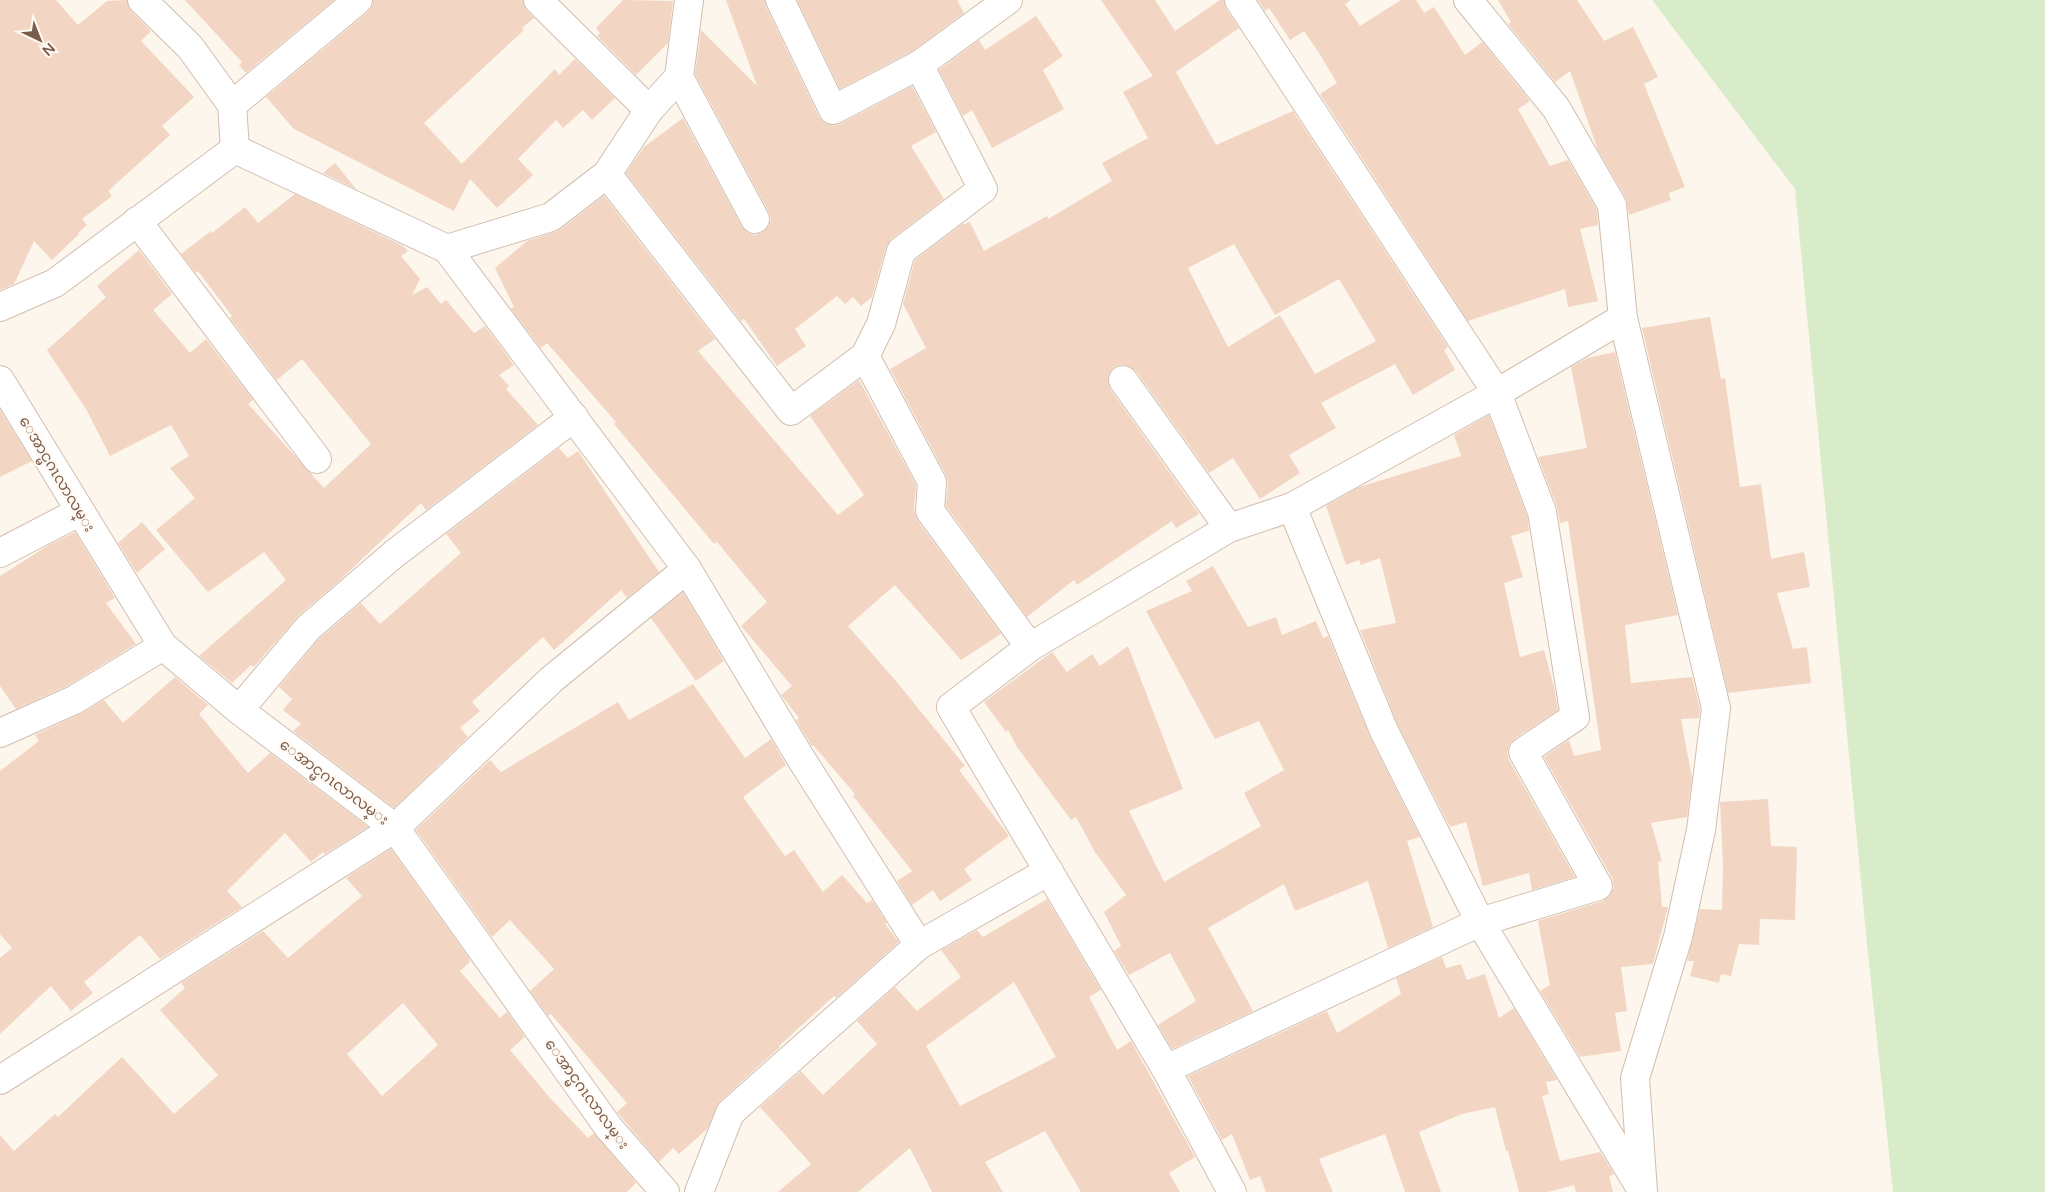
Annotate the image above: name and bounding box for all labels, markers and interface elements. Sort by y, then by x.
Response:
north arrow [15,15,65,65]
text: N [39,39,58,59]
street label: ေအာင္မဂၤလာလမ္း [13,413,99,537]
street label: ေအာင္မဂၤလာလမ္း [274,735,392,831]
street label: ေအာင္မဂၤလာလမ္း [538,1035,633,1155]

